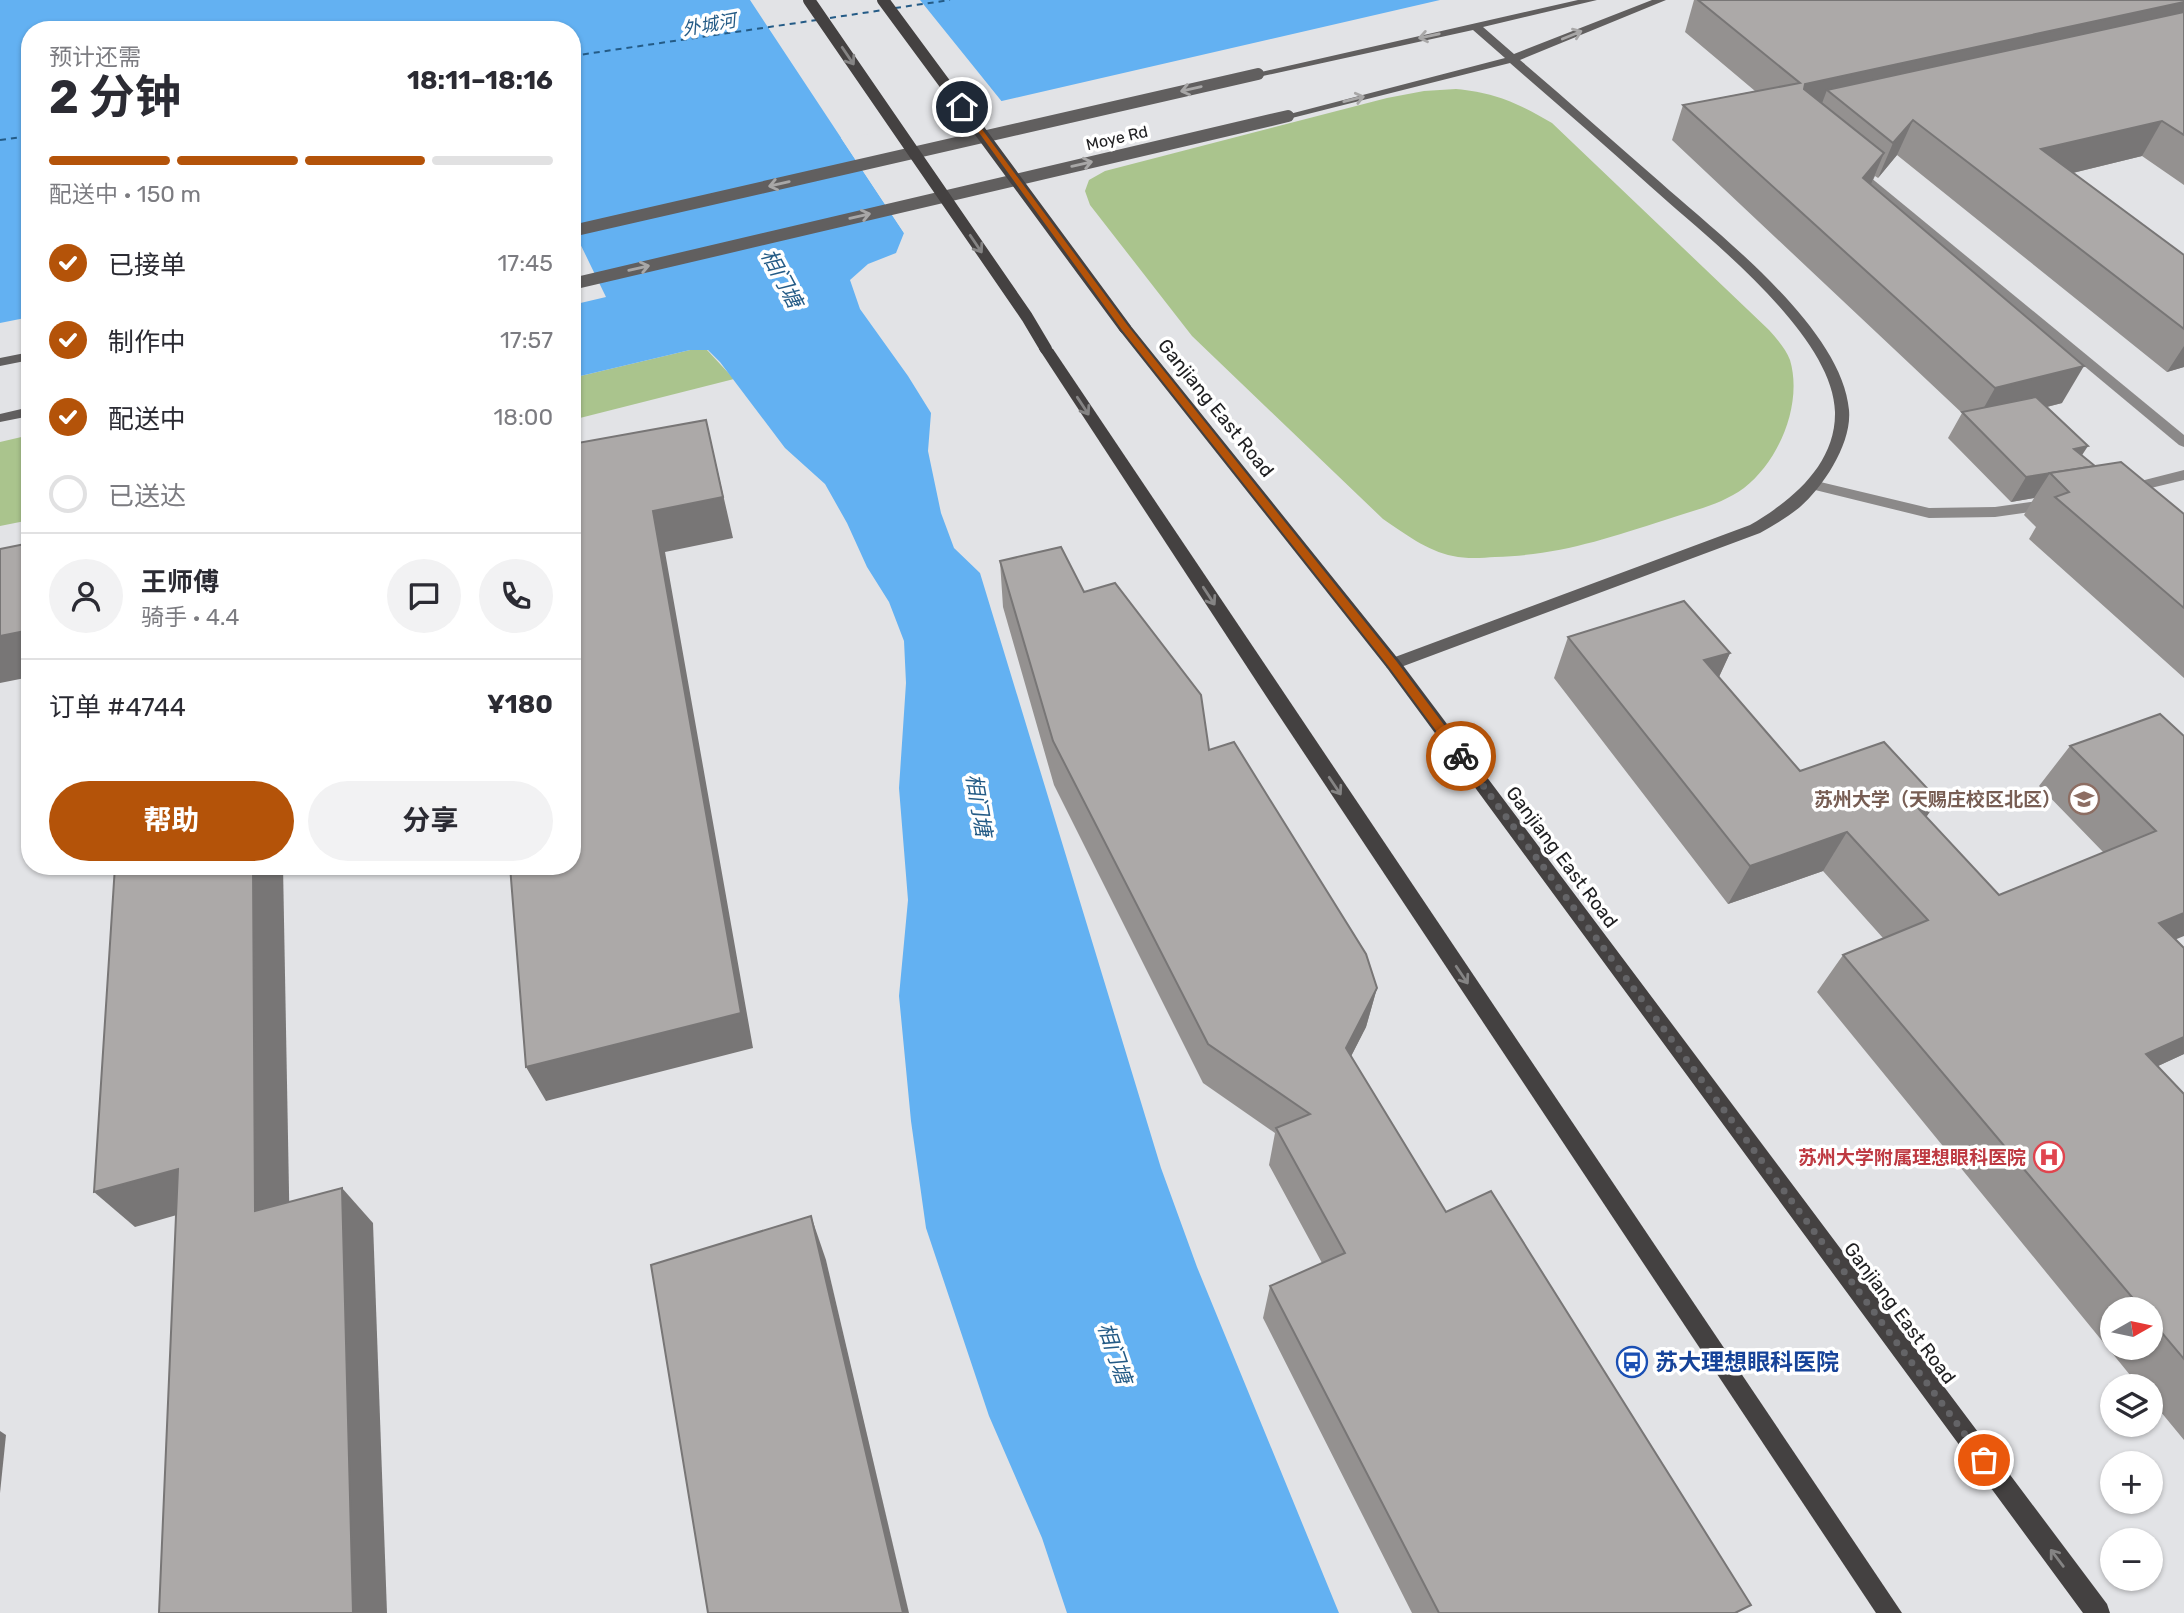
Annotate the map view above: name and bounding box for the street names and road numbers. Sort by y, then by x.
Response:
street label: Moye Rd [1084,122,1150,154]
street label: Ganjiang East Road [1153,334,1279,482]
street label: Ganjiang East Road [1501,782,1623,932]
street label: Ganjiang East Road [1839,1238,1961,1388]

